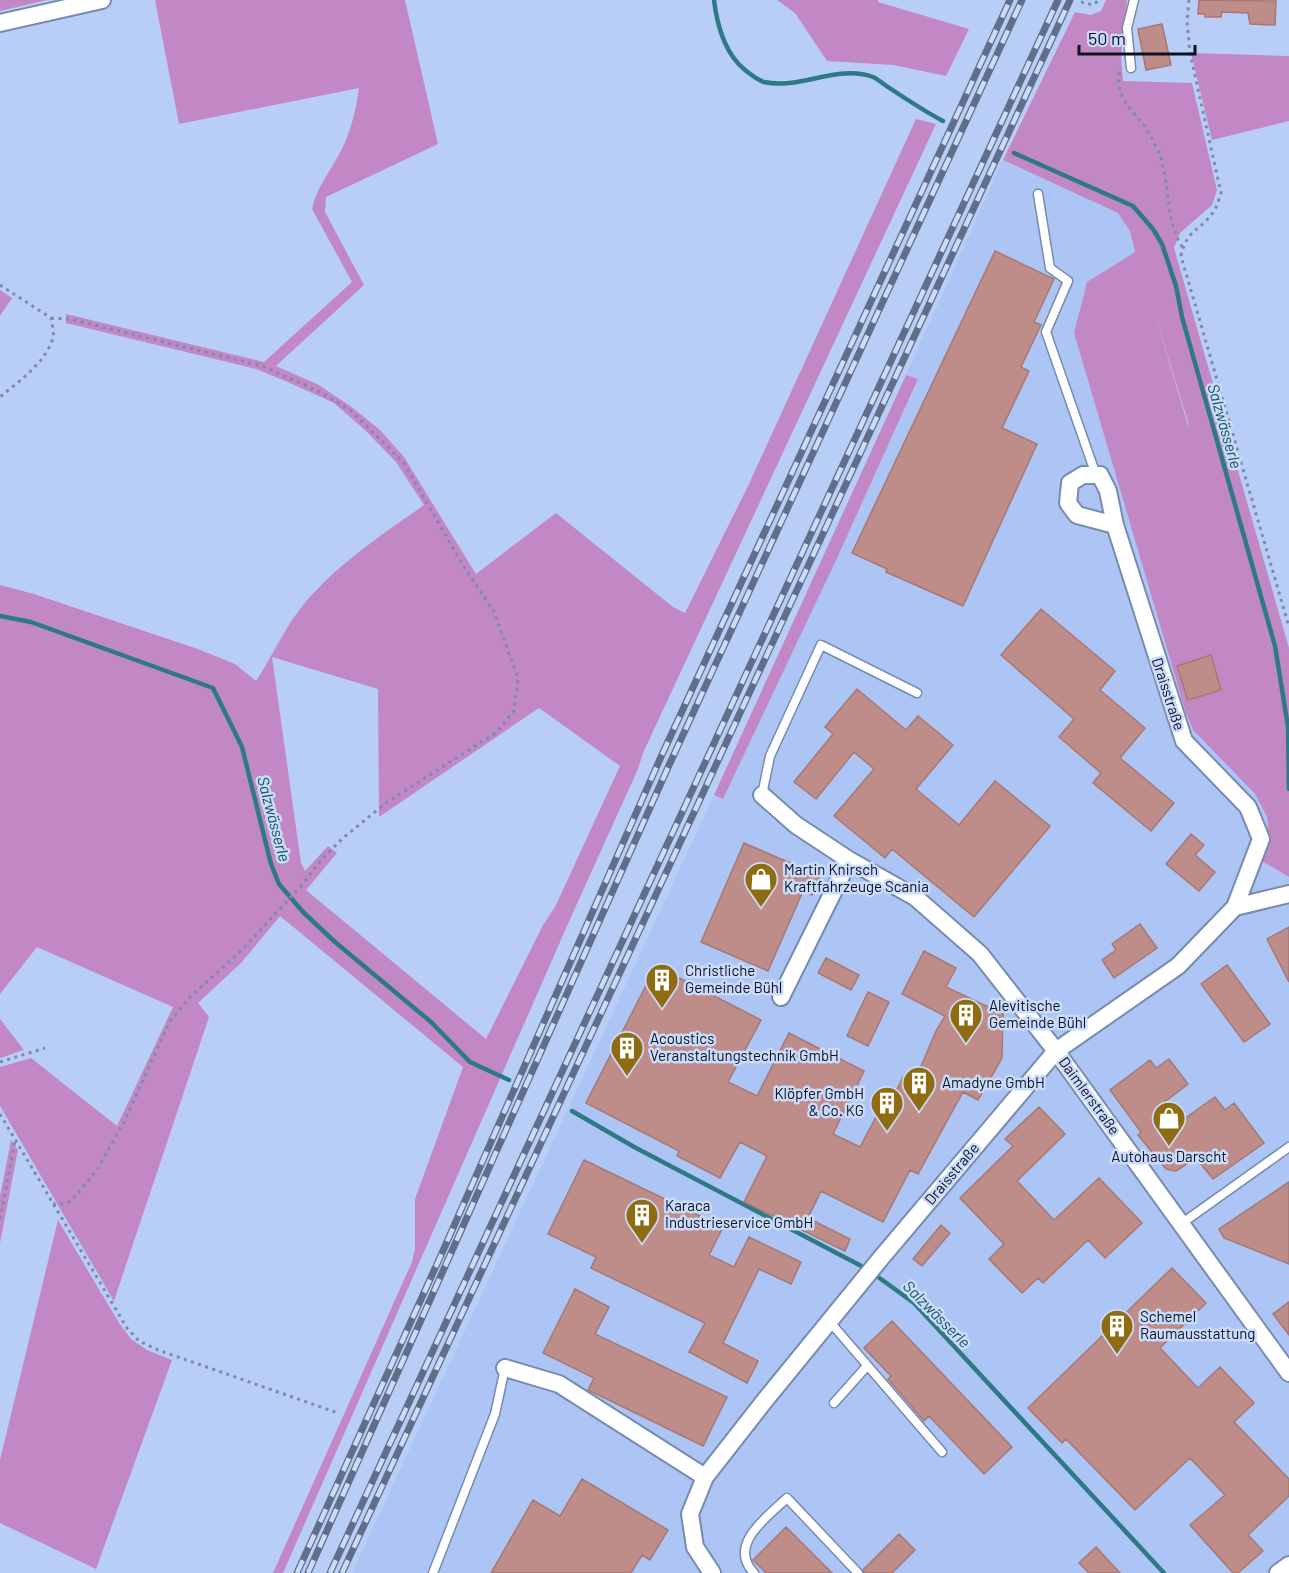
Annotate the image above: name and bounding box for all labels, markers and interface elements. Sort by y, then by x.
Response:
scale bar [1079,18,1194,56]
text: 50 m [1088,27,1126,49]
water label: Salzwässerle [1204,381,1247,470]
street label: Draisstraße [1149,655,1189,732]
water label: Salzwässerle [254,774,295,864]
place label: Martin Knirsch Kraftfahrzeuge Scania [784,860,929,895]
shop icon: Martin Knirsch Kraftfahrzeuge Scania [743,861,779,908]
place label: Christliche Gemeinde Bühl [685,961,782,996]
building icon: Christliche Gemeinde Bühl [644,962,680,1009]
place label: Alevitische Gemeinde Bühl [989,996,1086,1031]
building icon: Alevitische Gemeinde Bühl [948,997,984,1044]
place label: Acoustics Veranstaltungstechnik GmbH [650,1029,839,1064]
building icon: Acoustics Veranstaltungstechnik GmbH [609,1030,645,1077]
street label: Daimlerstraße [1055,1053,1124,1138]
building icon: Amadyne GmbH [901,1065,937,1112]
place label: Amadyne GmbH [942,1073,1045,1091]
place label: Klöpfer GmbH & Co. KG [774,1084,864,1119]
building icon: Klöpfer GmbH & Co. KG [869,1085,905,1132]
shop icon: Autohaus Darscht [1151,1100,1187,1147]
street label: Draisstraße [920,1139,982,1208]
place label: Autohaus Darscht [1111,1147,1227,1165]
place label: Karaca Industrieservice GmbH [665,1196,813,1231]
building icon: Karaca Industrieservice GmbH [624,1197,660,1244]
water label: Salzwässerle [900,1276,975,1351]
place label: Schemel Raumausstattung [1140,1307,1255,1342]
building icon: Schemel Raumausstattung [1099,1308,1135,1355]

